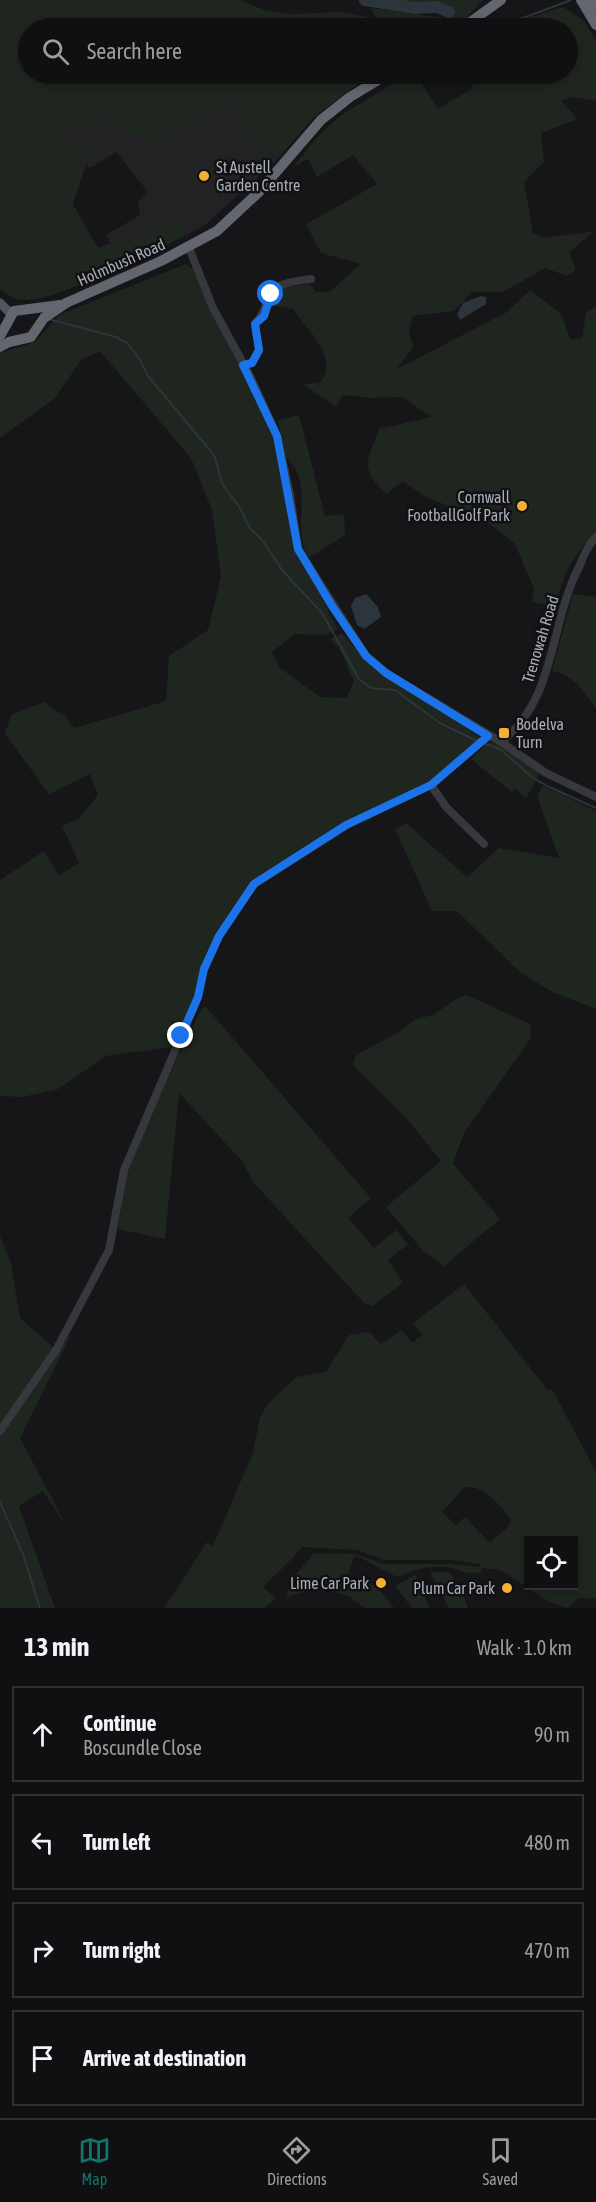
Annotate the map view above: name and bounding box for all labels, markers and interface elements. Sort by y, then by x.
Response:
search box [18,18,578,84]
icon: search [39,35,72,68]
text: Search here [87,38,182,64]
place label: St Austell Garden Centre [216,158,300,194]
marker: St Austell Garden Centre [197,169,211,183]
street label: Holmbush Road [74,235,168,289]
route start [257,280,283,306]
place label: Cornwall FootballGolf Park [407,488,511,524]
marker: Cornwall FootballGolf Park [515,499,529,513]
street label: Trenowah Road [518,593,562,685]
place label: Bodelva Turn [516,715,564,751]
marker: Bodelva Turn [497,726,511,740]
route end [167,1022,193,1048]
map controls [524,1536,578,1590]
button: locate [524,1536,578,1590]
place label: Lime Car Park [290,1574,369,1592]
marker: Lime Car Park [374,1576,388,1590]
place label: Plum Car Park [413,1579,495,1597]
marker: Plum Car Park [500,1581,514,1595]
text: 13 min [24,1632,89,1662]
text: Walk · 1.0 km [477,1636,572,1659]
text: Continue [83,1710,157,1736]
icon: ahead [26,1718,59,1751]
text: 90 m [534,1723,570,1746]
text: Boscundle Close [83,1736,202,1759]
icon: left [26,1826,59,1859]
text: Turn left [83,1829,150,1855]
text: 480 m [525,1831,570,1854]
icon: right [26,1934,59,1967]
text: Turn right [83,1937,160,1963]
text: 470 m [525,1939,570,1962]
icon: arrive [26,2042,59,2075]
text: Arrive at destination [83,2045,246,2071]
tab: Map [78,2134,111,2188]
tab: Directions [267,2134,327,2188]
tab: Saved [483,2134,518,2188]

